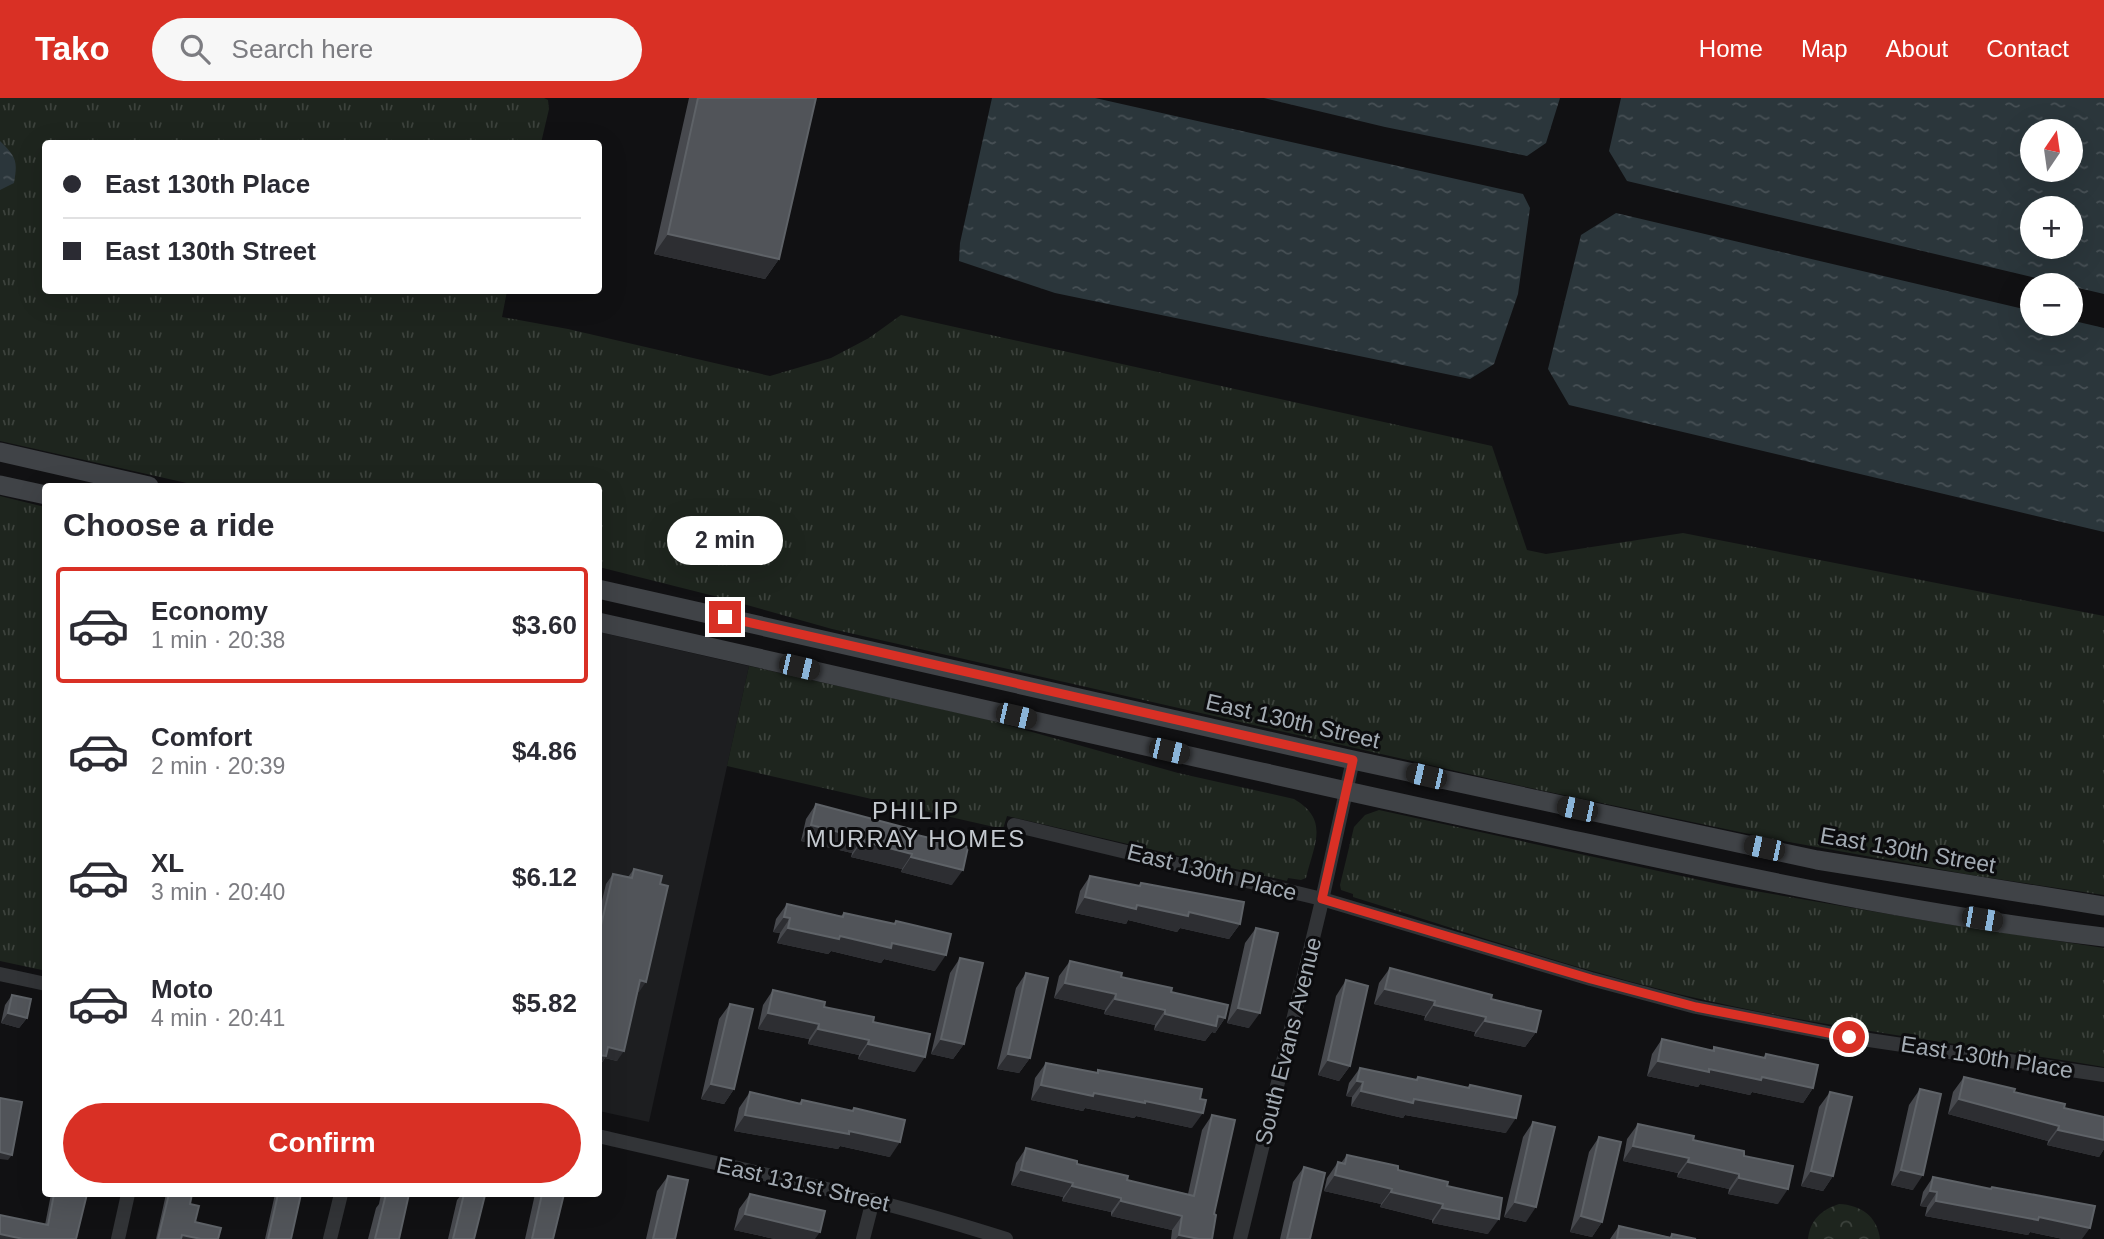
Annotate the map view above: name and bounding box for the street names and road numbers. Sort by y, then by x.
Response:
street label: East 130th Street [1203,688,1383,754]
street label: East 130th Street [1818,822,1998,878]
street label: East 130th Place [1124,838,1300,906]
street label: South Evans Avenue [1250,934,1326,1148]
street label: East 130th Place [1899,1031,2075,1083]
street label: East 131st Street [714,1151,892,1217]

